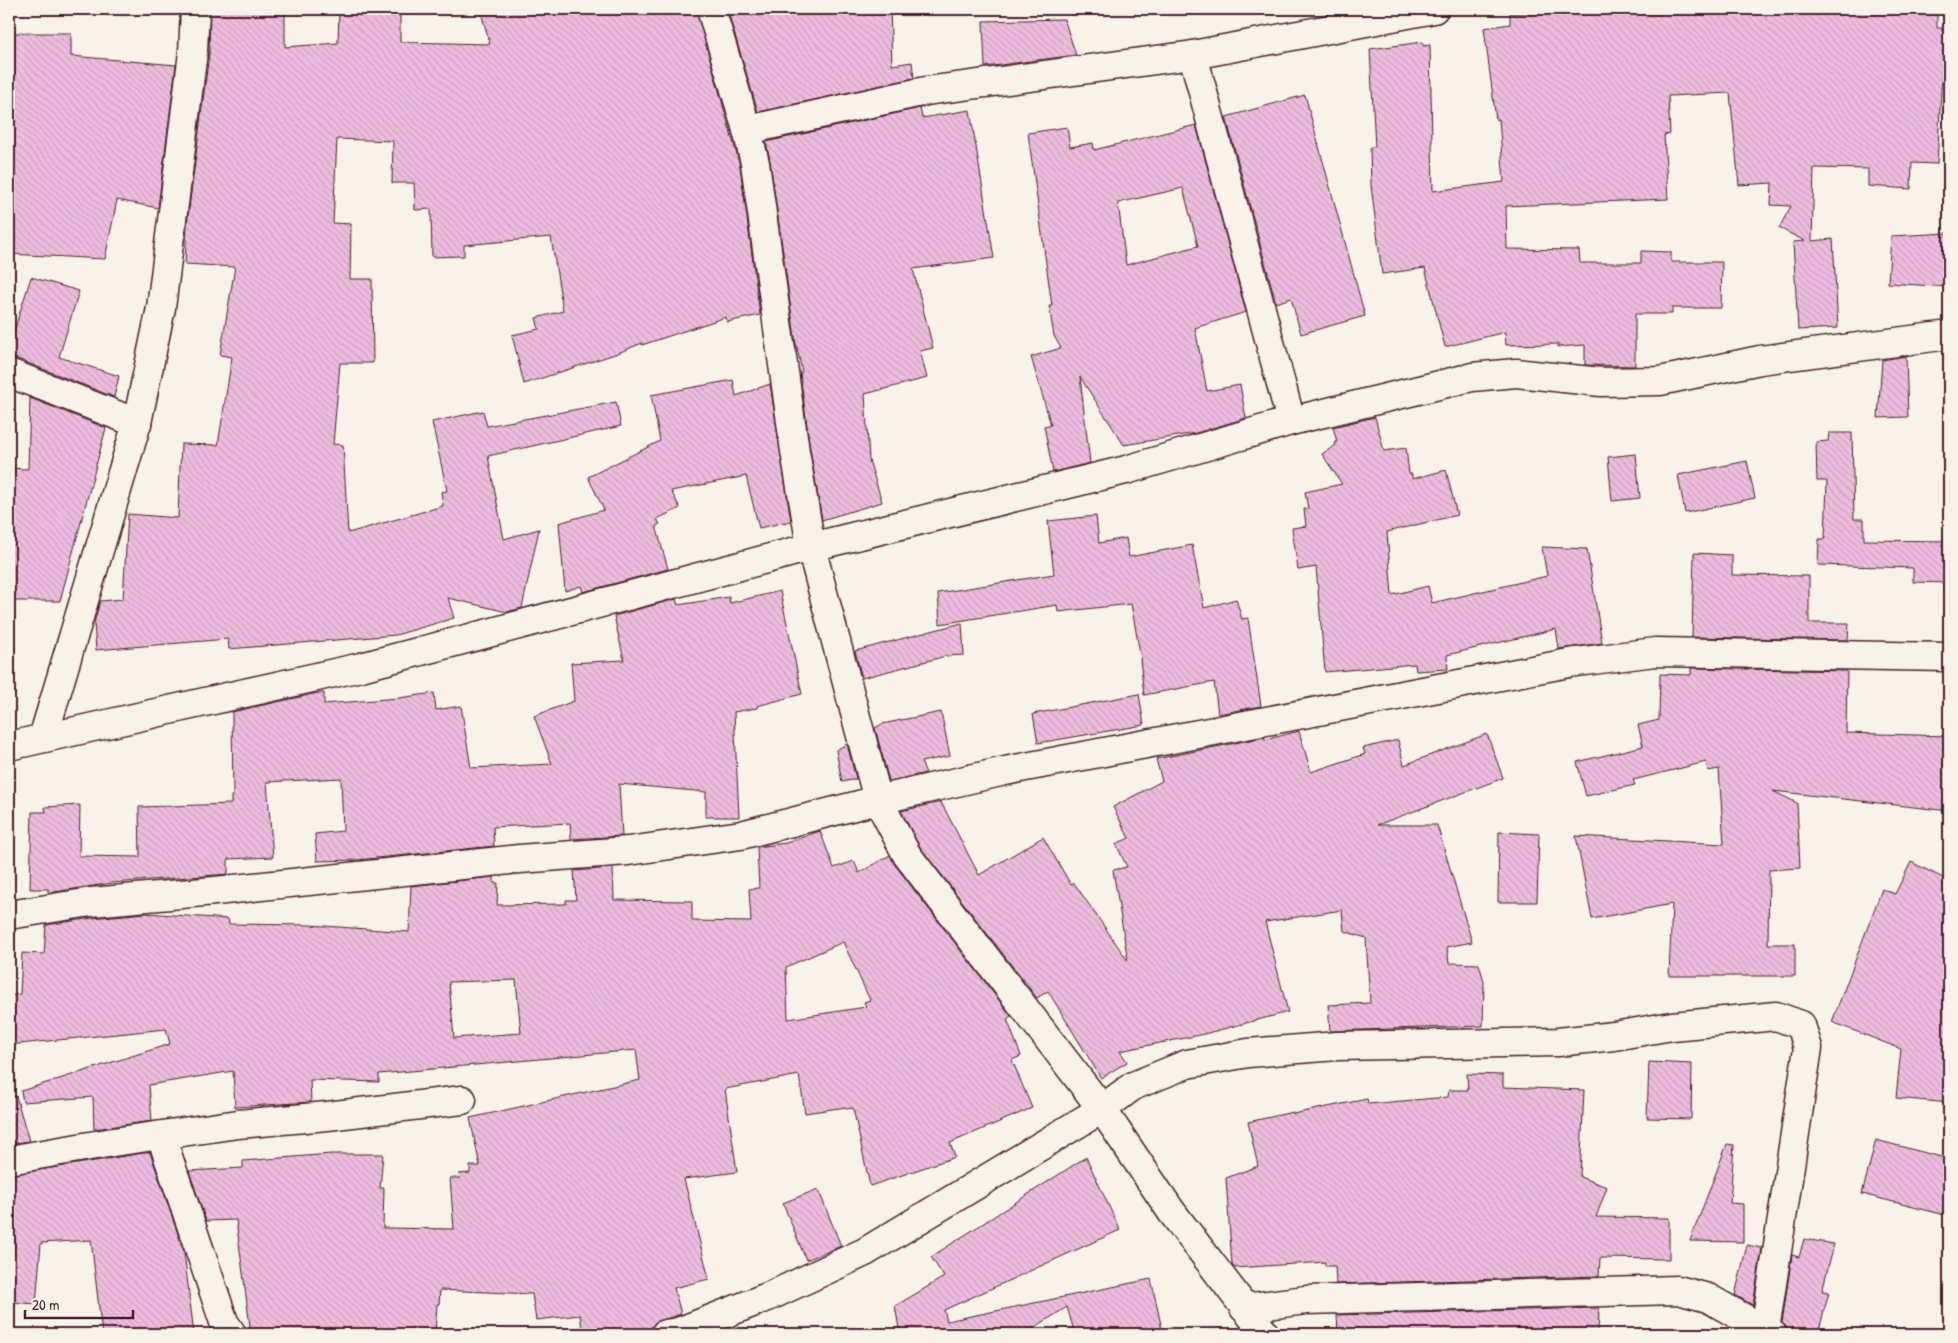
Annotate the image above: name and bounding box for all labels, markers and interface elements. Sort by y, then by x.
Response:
scale bar [25,1288,132,1320]
text: 20 m [32,1294,59,1315]

